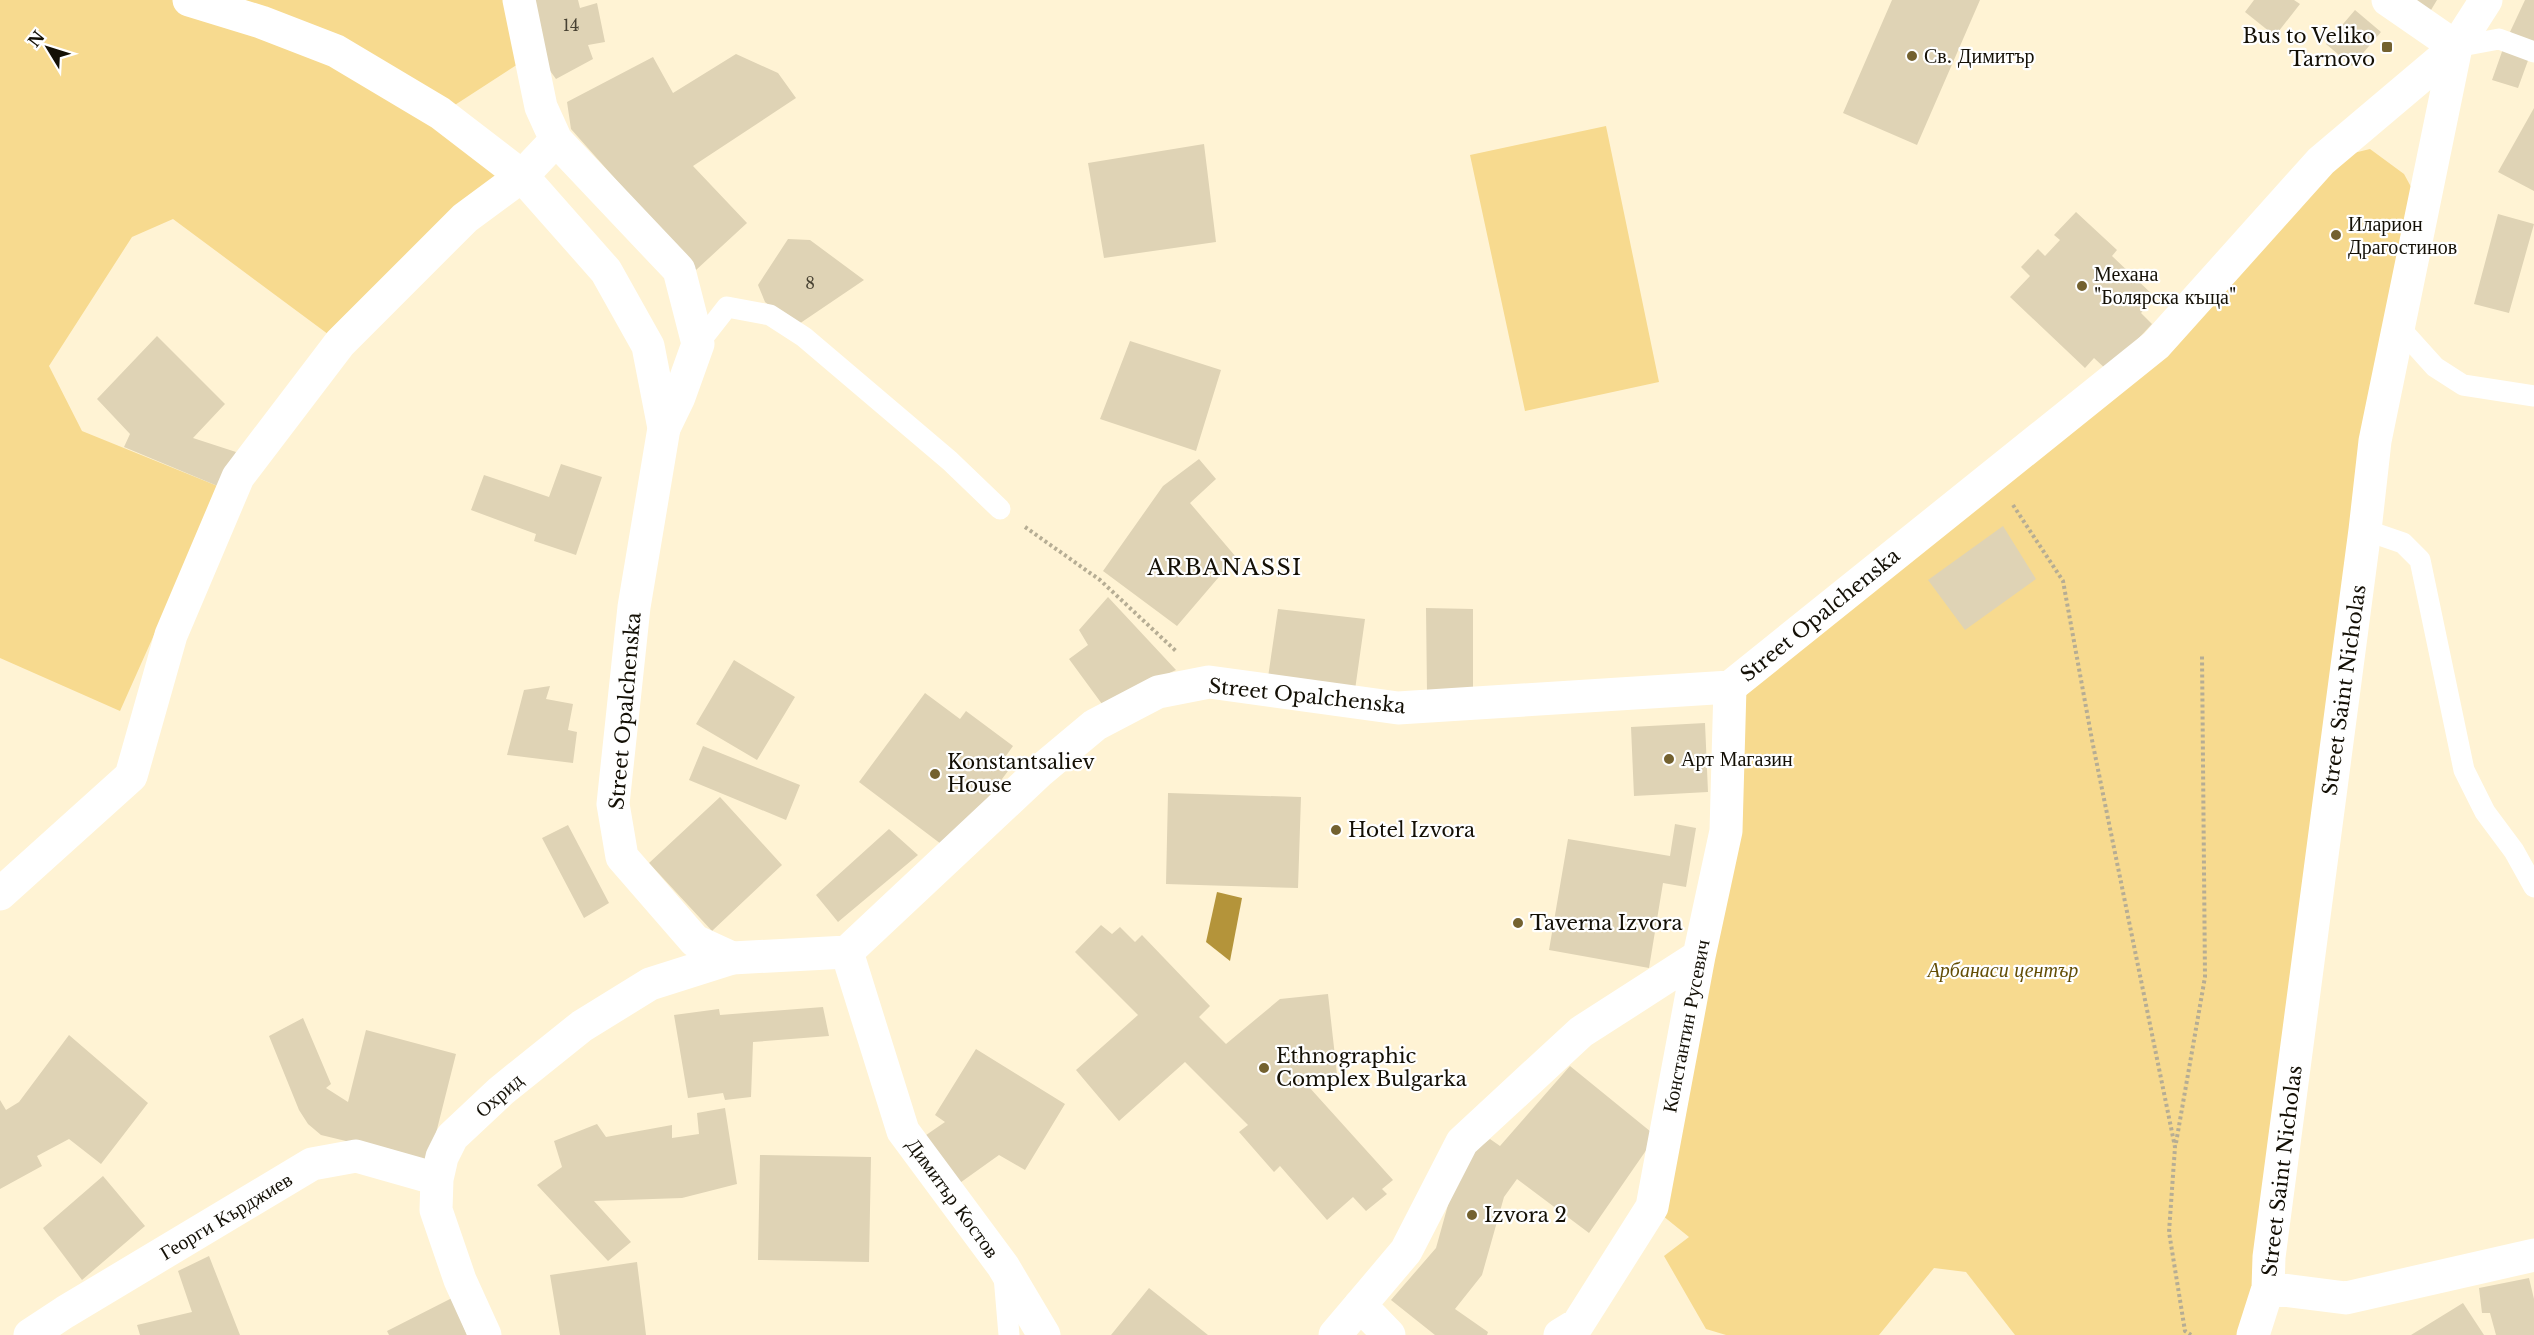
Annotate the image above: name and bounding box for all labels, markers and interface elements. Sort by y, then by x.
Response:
house number: 14 [563,15,579,35]
north arrow [18,18,78,78]
place label: Bus to Veliko Tarnovo [2243,24,2375,71]
text: N [24,27,49,51]
marker: Bus to Veliko Tarnovo [2380,40,2394,54]
place label: Св. Димитър [1924,44,2035,68]
marker: Св. Димитър [1905,49,1919,63]
place label: Иларион Драгостинов [2348,212,2457,259]
marker: Иларион Драгостинов [2329,228,2343,242]
place label: Механа "Болярска къща" [2094,262,2236,309]
house number: 8 [805,273,815,293]
marker: Механа "Болярска къща" [2075,279,2089,293]
street label: Street Opalchenska [1735,543,1905,687]
district label: ARBANASSI [1146,554,1303,581]
street label: Street Saint Nicholas [2317,583,2371,797]
street label: Street Opalchenska [604,610,646,811]
street label: Street Opalchenska [1207,674,1408,718]
place label: Арт Магазин [1681,747,1793,771]
place label: Konstantsaliev House [947,750,1095,797]
marker: Арт Магазин [1662,752,1676,766]
marker: Konstantsaliev House [928,767,942,781]
place label: Hotel Izvora [1348,818,1476,842]
marker: Hotel Izvora [1329,823,1343,837]
place label: Taverna Izvora [1530,911,1684,935]
marker: Taverna Izvora [1511,916,1525,930]
street label: Константин Русевич [1657,937,1715,1115]
park label: Арбанаси център [1926,958,2078,982]
place label: Ethnographic Complex Bulgarka [1276,1044,1468,1091]
marker: Ethnographic Complex Bulgarka [1257,1061,1271,1075]
street label: Street Saint Nicholas [2257,1064,2307,1278]
street label: Охрид [470,1068,528,1122]
street label: Димитър Костов [902,1133,1004,1263]
street label: Георги Кърджиев [156,1167,296,1265]
place label: Izvora 2 [1484,1203,1567,1227]
marker: Izvora 2 [1465,1208,1479,1222]

